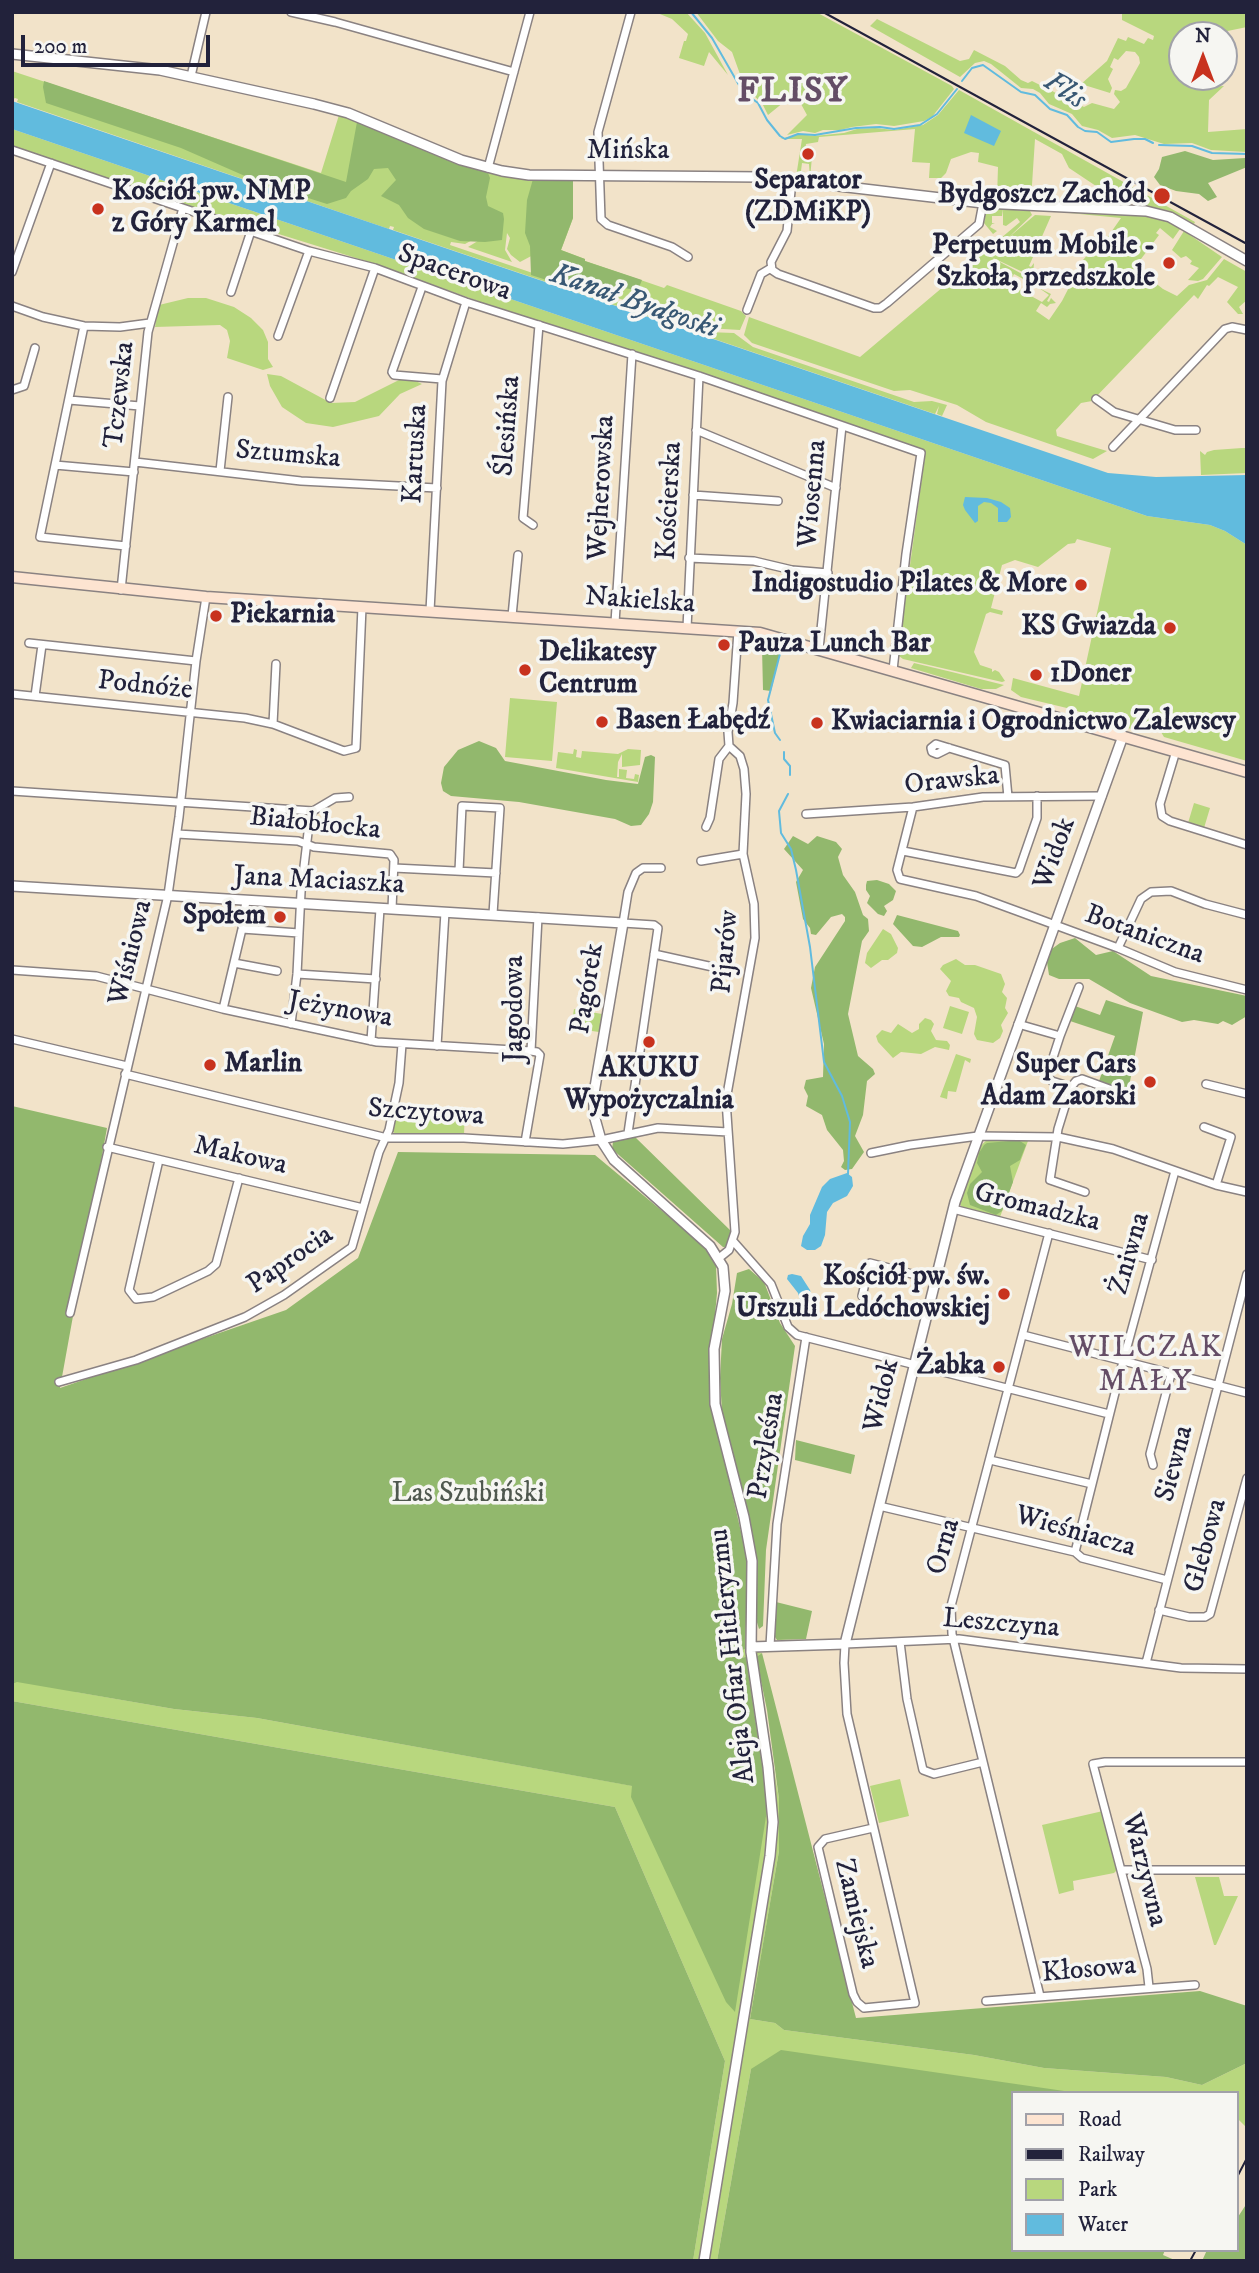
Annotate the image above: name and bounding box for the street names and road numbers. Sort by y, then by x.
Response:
street label: Mińska [587,135,669,169]
street label: Spacerowa [393,238,515,310]
street label: Tczewska [99,340,143,450]
street label: Ślesińska [489,374,529,478]
street label: Kartuska [398,403,436,505]
street label: Wejherowska [582,414,624,562]
street label: Sztumska [234,435,342,477]
street label: Wiosenna [793,438,835,550]
street label: Kościerska [651,441,691,561]
street label: Nakielska [584,581,696,623]
street label: Podnóże [96,665,194,709]
street label: Orawska [903,760,1001,804]
street label: Białobłocka [248,801,382,849]
street label: Widok [1028,813,1084,895]
street label: Jana Maciaszka [233,861,405,903]
street label: Wiśniowa [103,897,161,1009]
street label: Botaniczna [1080,899,1208,973]
street label: Pijarów [707,909,747,995]
street label: Pagórek [565,941,613,1037]
street label: Jagodowa [499,955,533,1063]
street label: Jeżynowa [285,985,395,1037]
street label: Szczytowa [367,1093,485,1135]
street label: Makowa [190,1130,290,1184]
street label: Gromadzka [971,1177,1103,1241]
street label: Żniwna [1103,1209,1159,1299]
street label: Paprocia [242,1219,340,1303]
street label: Widok [858,1356,908,1436]
street label: Przyleśna [743,1390,793,1502]
street label: Siewna [1150,1422,1202,1506]
street label: Glebowa [1178,1495,1236,1597]
street label: Wieśniacza [1011,1500,1139,1566]
street label: Orna [921,1515,969,1579]
street label: Aleja Ofiar Hitleryzmu [704,1527,764,1785]
street label: Leszczyna [941,1603,1061,1647]
street label: Warzywna [1113,1810,1173,1930]
street label: Zamiejska [825,1856,885,1972]
street label: Kłosowa [1041,1950,1137,1992]

